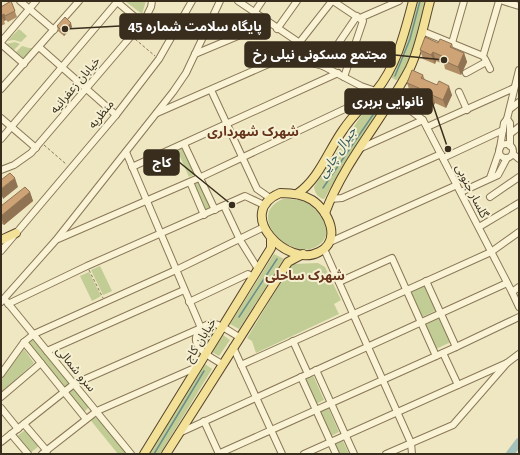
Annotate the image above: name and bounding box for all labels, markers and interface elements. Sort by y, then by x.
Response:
callout: پایگاه سلامت شماره 45 [120,14,270,39]
text: پایگاه سلامت شماره 45 [128,19,262,35]
callout: مجتمع مسکونی نیلی رخ [245,42,395,67]
text: مجتمع مسکونی نیلی رخ [253,47,387,64]
street label: خیابان زعفرانیه [47,54,103,116]
callout: نانوایی بربری [345,89,432,114]
text: نانوایی بربری [352,94,424,109]
street label: منظریه [85,97,117,131]
district label: شهرک شهرداری [207,124,299,139]
water label: جیرال چایی [315,124,360,181]
callout: کاج [144,150,179,175]
text: کاج [153,155,172,172]
street label: گلسار جنوبی [452,162,492,221]
district label: شهرک ساحلی [265,268,345,283]
street label: خیابان کاج [181,315,221,366]
street label: سرو شمالی [53,344,99,394]

